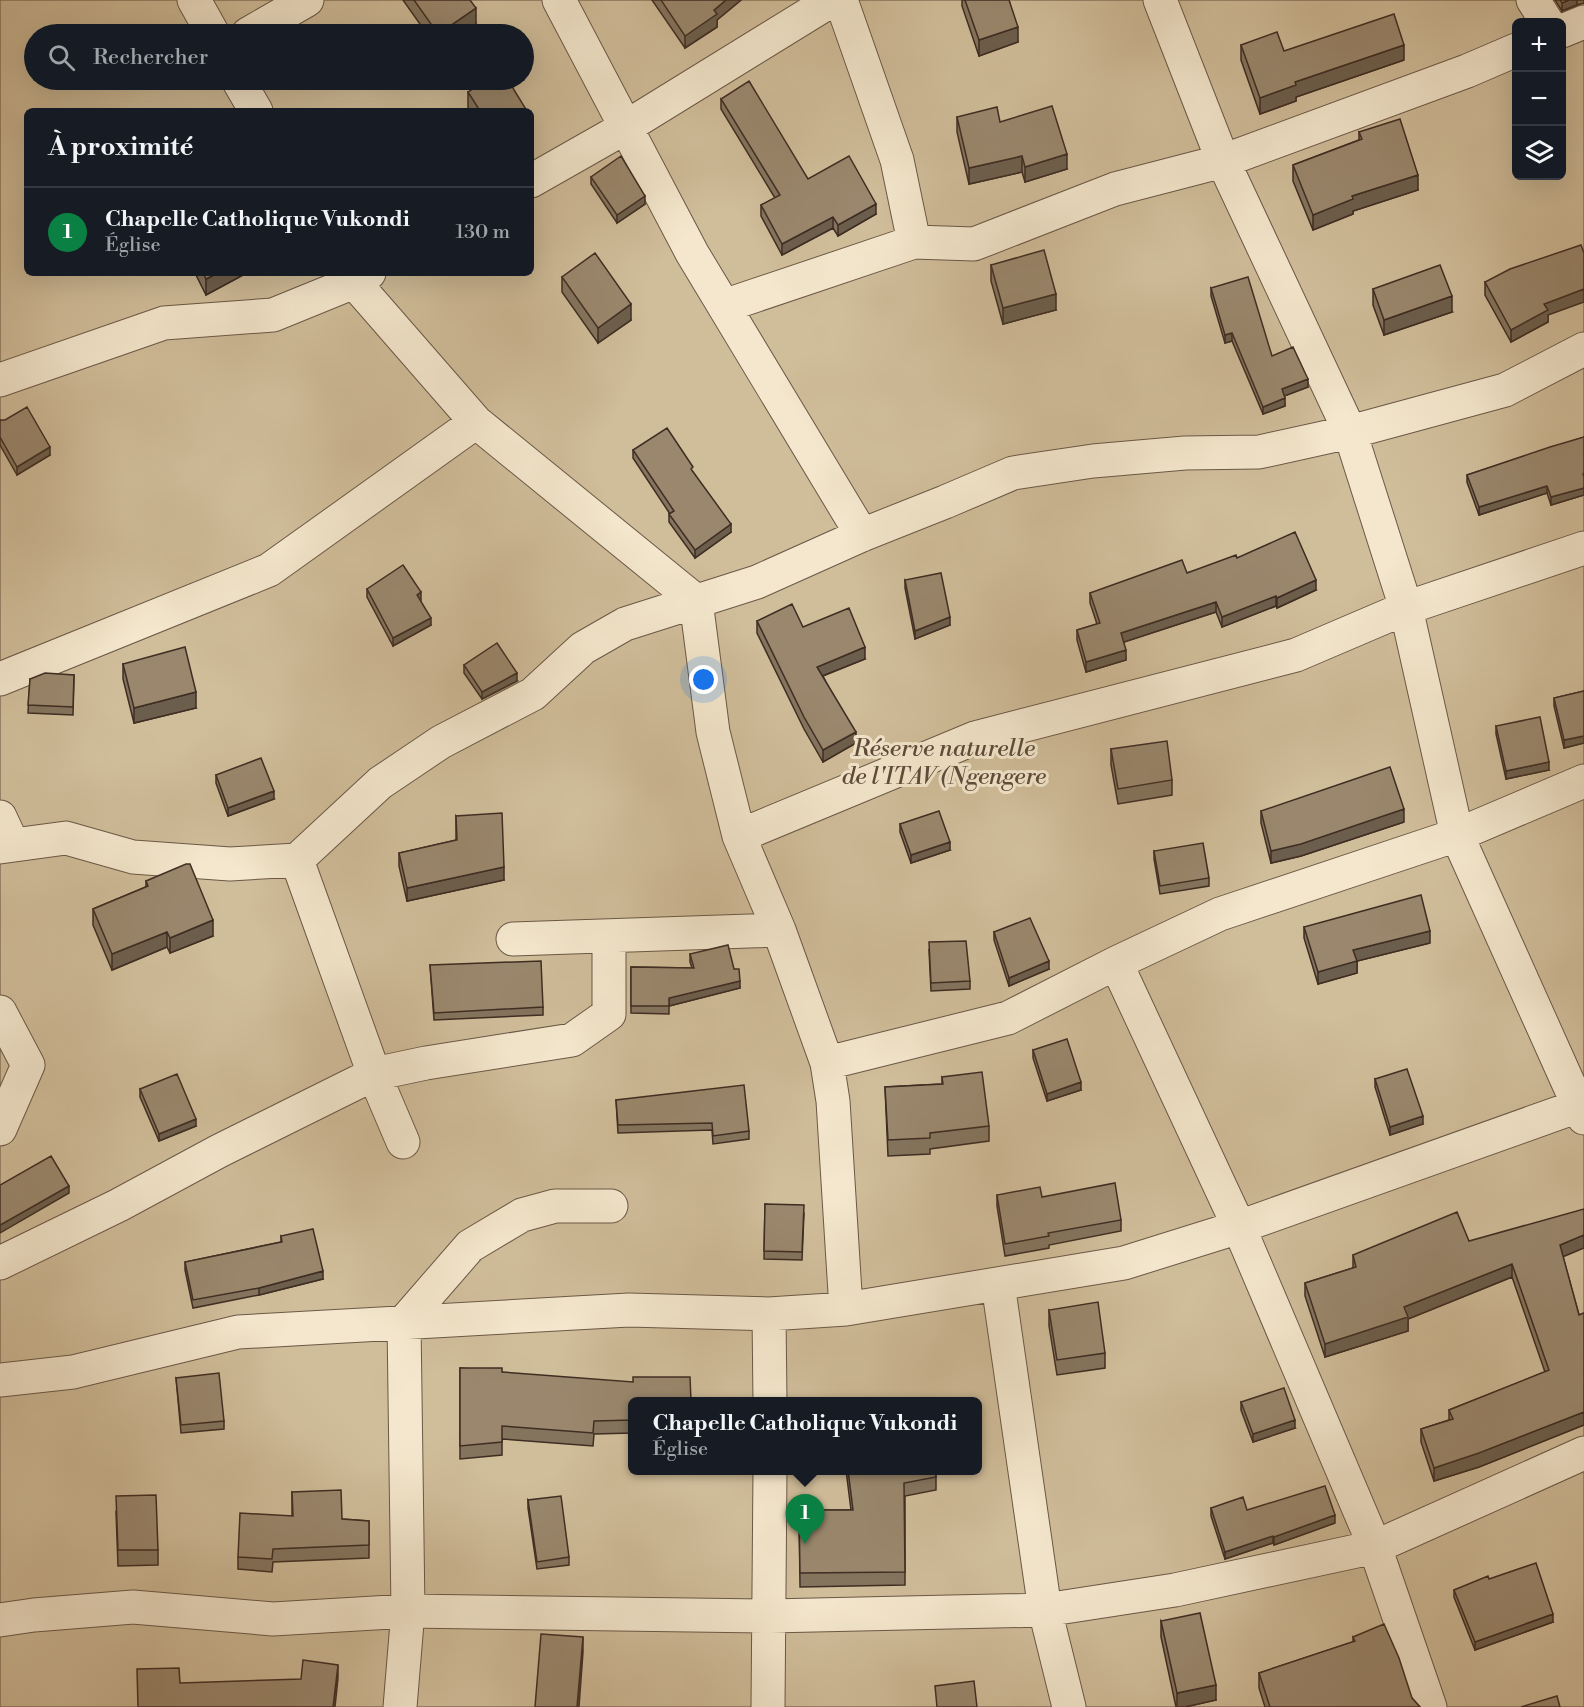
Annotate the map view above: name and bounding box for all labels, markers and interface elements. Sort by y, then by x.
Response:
map controls [1512,18,1566,180]
button: + [1512,18,1566,72]
search box [24,24,534,90]
icon: search [45,41,78,74]
text: Rechercher [93,44,208,71]
button: − [1512,72,1566,126]
button: layers [1512,126,1566,180]
text: À proximité [48,131,193,163]
text: Chapelle Catholique Vukondi [105,206,410,233]
text: 1 [63,220,72,245]
text: 130 m [455,220,510,245]
text: Église [105,233,161,258]
your location [689,665,718,694]
park label: Réserve naturelle de l'ITAV (Ngengere [842,734,1046,792]
popup [628,1397,982,1475]
text: Chapelle Catholique Vukondi [653,1410,957,1437]
text: Église [653,1437,708,1462]
pin: 1 [786,1494,824,1544]

